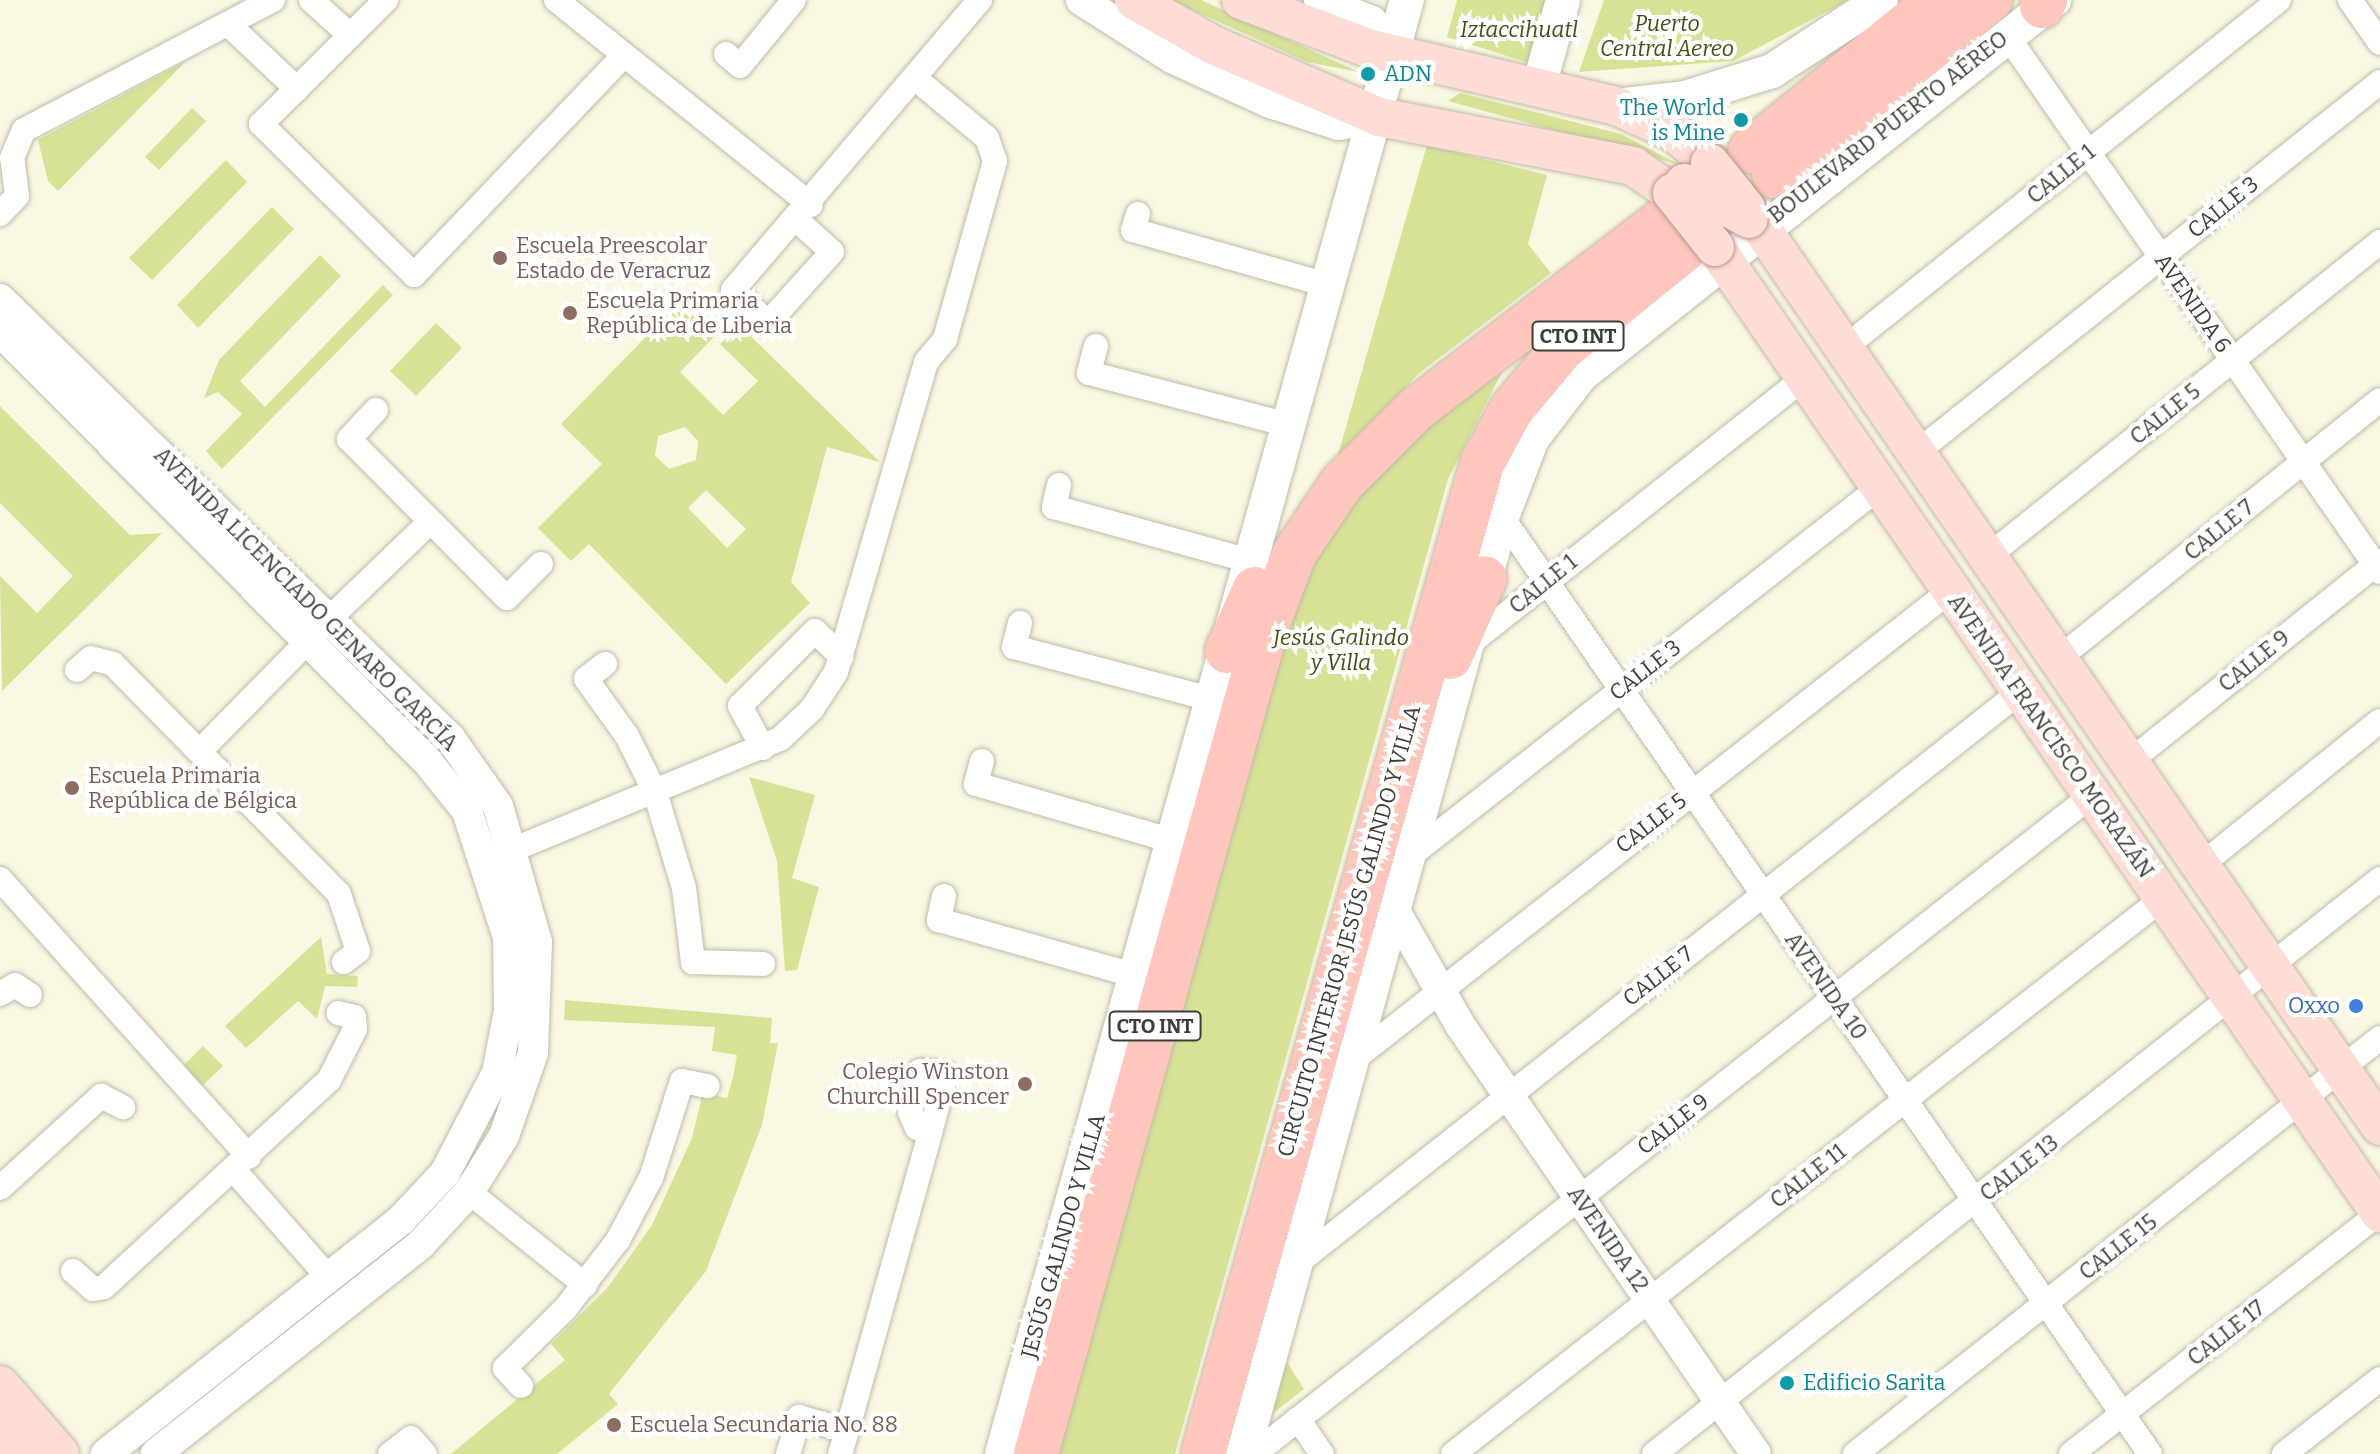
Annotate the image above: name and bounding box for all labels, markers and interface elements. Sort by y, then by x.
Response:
park label: Puerto Central Aereo [1600,10,1734,62]
park label: Iztaccihuatl [1460,17,1578,43]
street label: BOULEVARD PUERTO AÉREO [1763,25,2013,229]
place label: ADN [1384,61,1432,87]
marker: ADN [1359,65,1377,83]
place label: The World is Mine [1620,94,1725,146]
marker: The World is Mine [1732,111,1750,129]
street label: CALLE 1 [2022,139,2100,209]
street label: CALLE 3 [2182,171,2264,243]
place label: Escuela Preescolar Estado de Veracruz [516,232,710,284]
street label: AVENIDA 6 [2149,248,2237,358]
marker: Escuela Preescolar Estado de Veracruz [491,249,509,267]
place label: Escuela Primaria República de Liberia [586,287,792,338]
marker: Escuela Primaria República de Liberia [561,304,579,322]
road number: CTO INT [1530,320,1626,352]
street label: CALLE 5 [2125,378,2205,450]
street label: AVENIDA LICENCIADO GENARO GARCÍA [149,442,463,756]
street label: CALLE 7 [2179,494,2259,566]
street label: CALLE 1 [1504,549,1582,619]
street label: AVENIDA FRANCISCO MORAZÁN [1942,589,2160,883]
park label: Jesús Galindo y Villa [1273,624,1409,676]
street label: CALLE 9 [2213,624,2295,698]
street label: CALLE 3 [1604,634,1686,706]
street label: CIRCUITO INTERIOR JESÚS GALINDO Y VILLA [1272,702,1426,1160]
place label: Escuela Primaria República de Bélgica [88,762,297,814]
marker: Escuela Primaria República de Bélgica [63,779,81,797]
street label: CALLE 5 [1610,787,1692,859]
street label: AVENIDA 10 [1779,927,1873,1045]
street label: CALLE 7 [1618,940,1698,1012]
place label: Oxxo [2288,993,2340,1019]
marker: Oxxo [2347,997,2365,1015]
road number: CTO INT [1107,1010,1203,1042]
place label: Colegio Winston Churchill Spencer [827,1058,1009,1110]
marker: Colegio Winston Churchill Spencer [1016,1075,1034,1093]
street label: CALLE 9 [1632,1088,1714,1160]
street label: JESÚS GALINDO Y VILLA [1015,1111,1111,1361]
street label: CALLE 13 [1975,1129,2063,1207]
street label: CALLE 11 [1765,1138,1851,1214]
street label: AVENIDA 12 [1562,1181,1654,1297]
street label: CALLE 15 [2074,1208,2162,1286]
street label: CALLE 17 [2182,1295,2270,1371]
place label: Edificio Sarita [1803,1370,1945,1396]
marker: Edificio Sarita [1778,1374,1796,1392]
place label: Escuela Secundaria No. 88 [630,1412,898,1438]
marker: Escuela Secundaria No. 88 [605,1416,623,1434]

